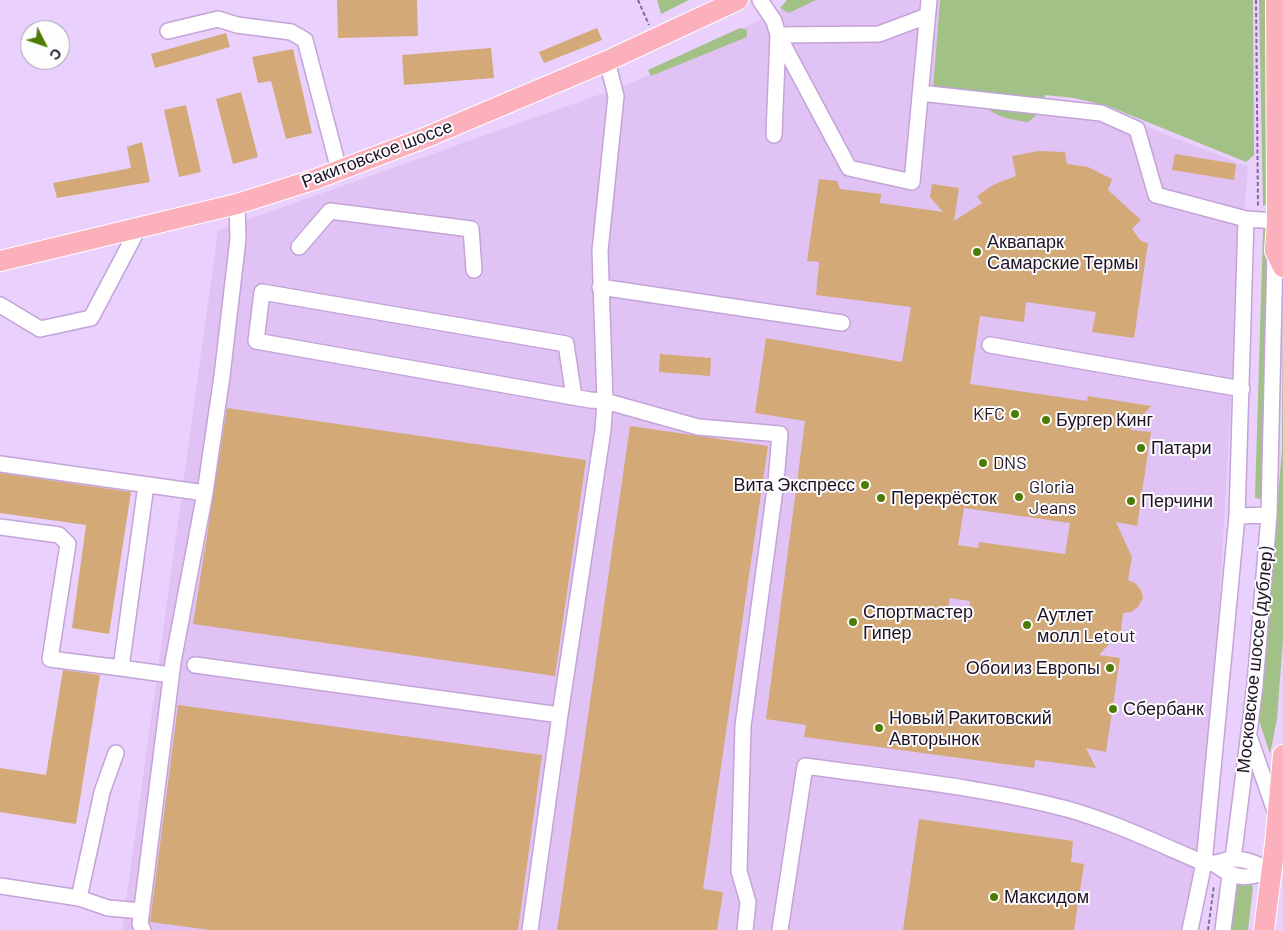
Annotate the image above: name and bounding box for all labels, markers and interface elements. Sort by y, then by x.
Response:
north arrow [20,20,70,70]
text: С [46,45,66,64]
street label: Ракитовское шоссе [298,115,456,193]
place label: Аквапарк Самарские Термы [987,231,1138,274]
marker: Аквапарк Самарские Термы [971,246,983,258]
place label: KFC [973,403,1005,425]
marker: KFC [1009,408,1021,420]
place label: Бургер Кинг [1056,409,1153,431]
marker: Бургер Кинг [1040,414,1052,426]
place label: Патари [1151,437,1212,459]
marker: Патари [1135,442,1147,454]
place label: DNS [993,452,1027,474]
marker: DNS [977,457,989,469]
place label: Вита Экспресс [734,474,855,496]
place label: Gloria Jeans [1029,476,1076,518]
marker: Вита Экспресс [859,479,871,491]
place label: Перекрёсток [891,487,997,509]
place label: Перчини [1141,490,1213,512]
marker: Gloria Jeans [1013,491,1025,503]
marker: Перекрёсток [875,492,887,504]
marker: Перчини [1125,495,1137,507]
street label: Московское шоссе (дублер) [1232,546,1278,774]
place label: Спортмастер Гипер [863,601,973,644]
place label: Аутлет молл Letout [1037,604,1136,646]
marker: Спортмастер Гипер [847,616,859,628]
marker: Аутлет молл Letout [1021,619,1033,631]
place label: Обои из Европы [966,657,1100,679]
marker: Обои из Европы [1104,662,1116,674]
place label: Сбербанк [1123,698,1204,720]
marker: Сбербанк [1107,703,1119,715]
place label: Новый Ракитовский Авторынок [889,707,1052,750]
marker: Новый Ракитовский Авторынок [873,722,885,734]
place label: Максидом [1004,886,1089,908]
marker: Максидом [988,891,1000,903]

